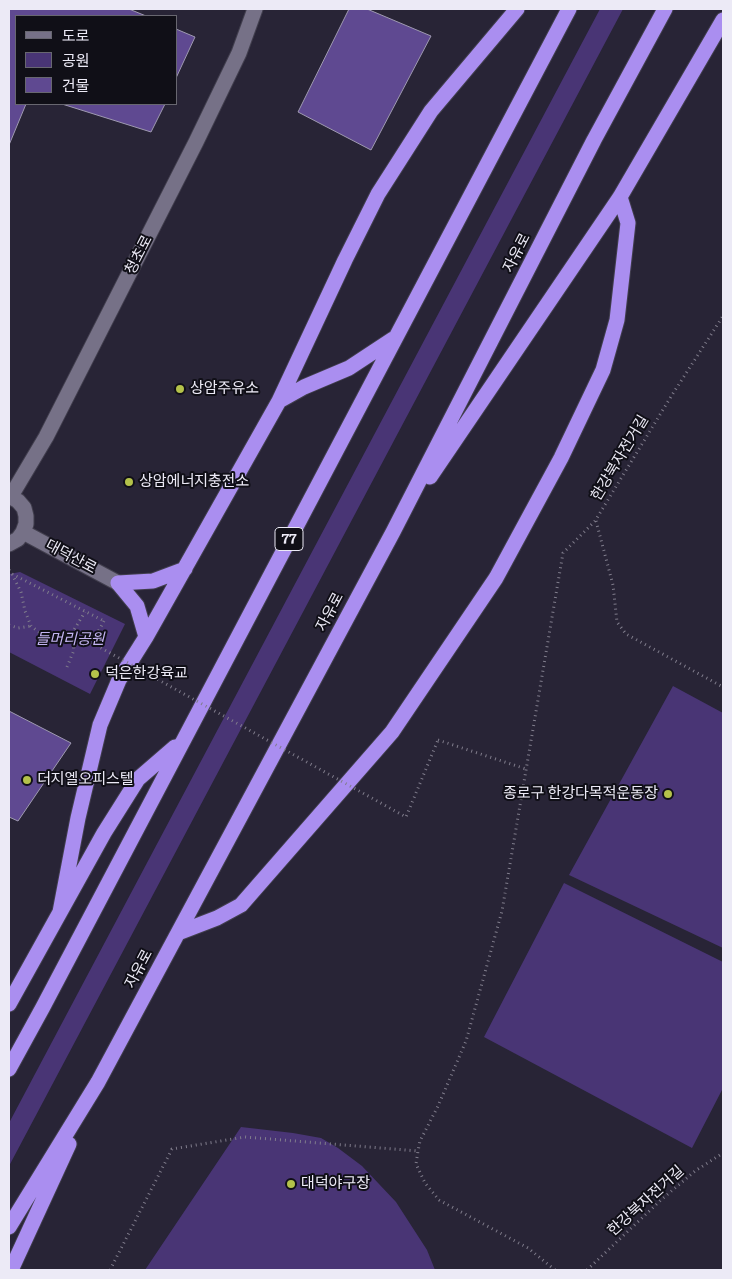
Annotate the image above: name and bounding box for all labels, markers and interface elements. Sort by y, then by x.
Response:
legend [15,15,178,105]
text: 도로 [62,23,90,46]
text: 공원 [62,48,90,71]
text: 건물 [62,73,90,96]
street label: 자유로 [500,230,534,276]
street label: 청초로 [122,232,156,278]
place label: 상암주유소 [190,380,259,398]
marker: 상암주유소 [174,383,186,395]
street label: 한강북자전거길 [587,412,653,504]
place label: 상암에너지충전소 [139,473,249,491]
marker: 상암에너지충전소 [123,476,135,488]
road number: 77 [275,528,303,550]
street label: 대덕산로 [42,536,100,578]
street label: 자유로 [312,589,348,635]
park label: 들머리공원 [36,631,104,649]
place label: 덕은한강육교 [105,665,188,683]
marker: 덕은한강육교 [89,668,101,680]
place label: 더지엘오피스텔 [37,771,134,789]
marker: 더지엘오피스텔 [21,774,33,786]
place label: 종로구 한강다목적운동장 [503,785,658,803]
marker: 종로구 한강다목적운동장 [662,788,674,800]
street label: 자유로 [121,946,157,992]
street label: 한강북자전거길 [604,1162,688,1240]
place label: 대덕야구장 [301,1175,370,1193]
marker: 대덕야구장 [285,1178,297,1190]

